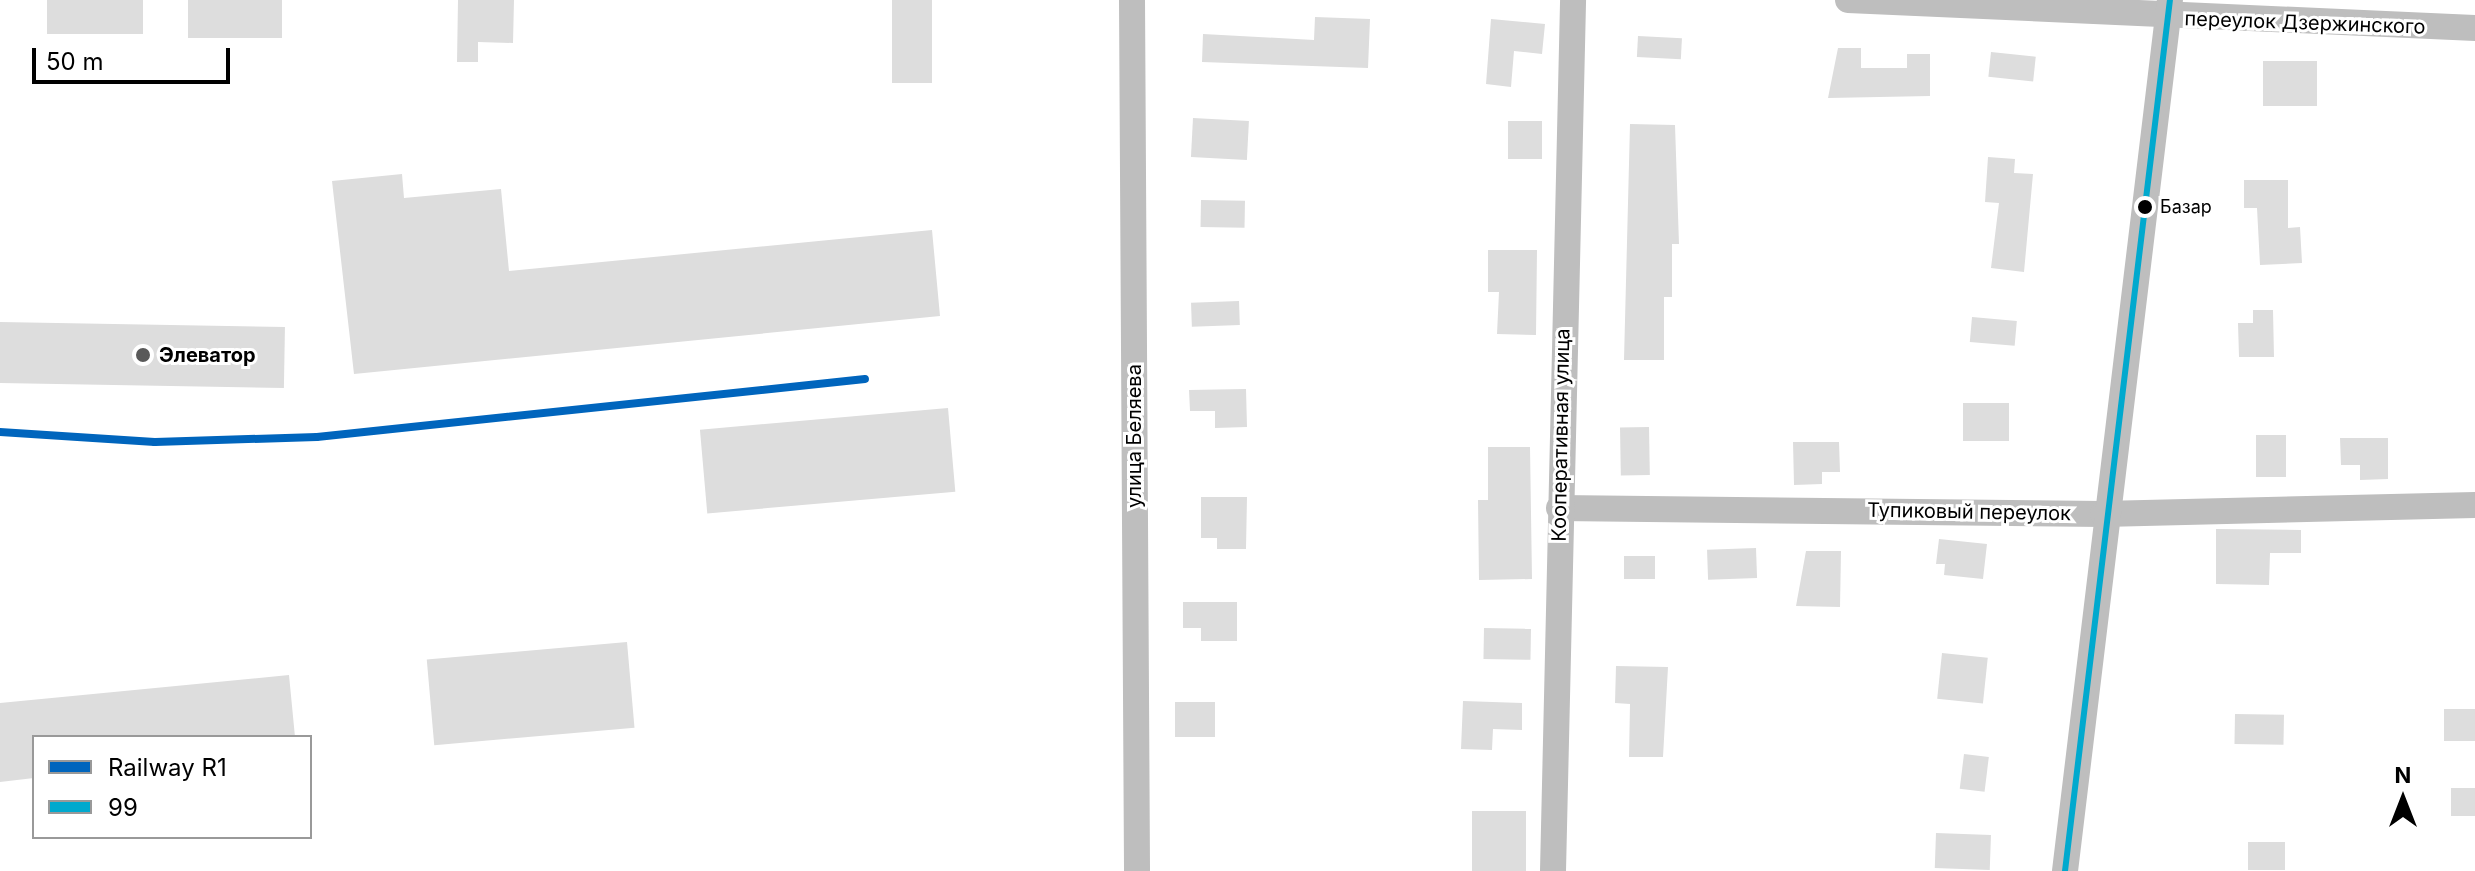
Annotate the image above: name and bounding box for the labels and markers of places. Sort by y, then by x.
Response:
place label: Базар [2160,196,2212,218]
marker: Базар [2137,199,2153,215]
place label: Элеватор [159,343,256,367]
marker: Элеватор [134,346,152,364]

